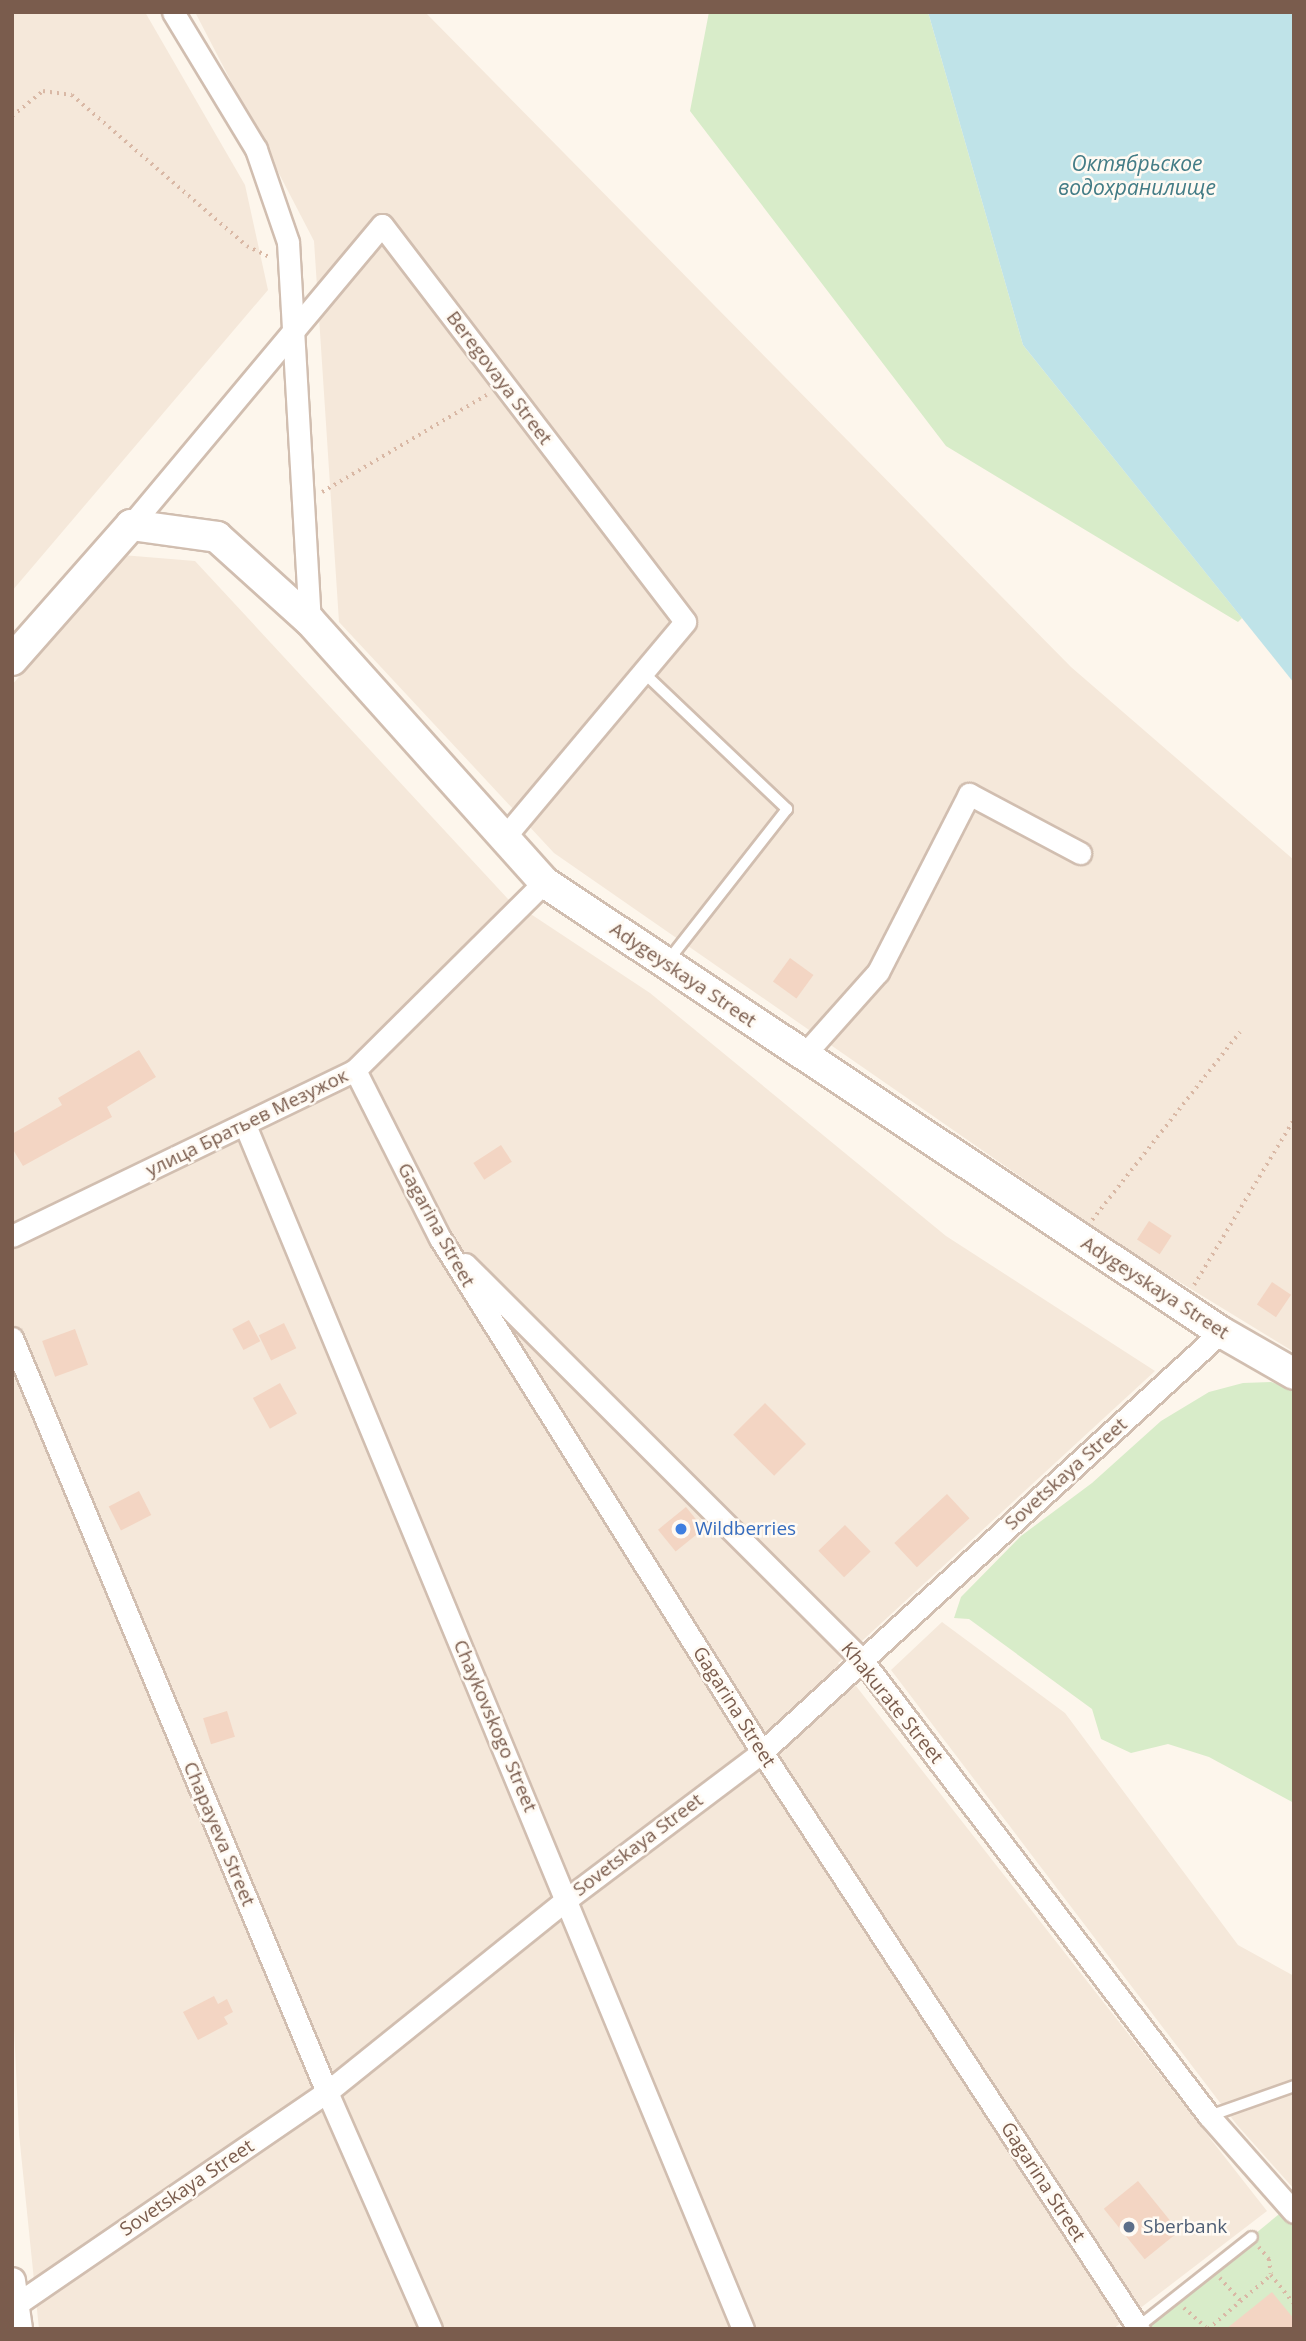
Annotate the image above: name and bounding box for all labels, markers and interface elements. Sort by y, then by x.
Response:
water label: Октябрьское водохранилище [1058,150,1216,200]
street label: Beregovaya Street [441,307,557,449]
street label: Adygeyskaya Street [606,918,760,1032]
street label: улица Братьев Мезужок [142,1064,352,1182]
street label: Gagarina Street [393,1159,479,1291]
street label: Adygeyskaya Street [1077,1232,1233,1344]
street label: Sovetskaya Street [1000,1413,1132,1535]
place label: Wildberries [695,1518,796,1540]
marker: Wildberries [673,1521,689,1537]
street label: Chaykovskogo Street [448,1636,542,1816]
street label: Khakurate Street [836,1638,948,1768]
street label: Gagarina Street [688,1642,780,1772]
street label: Chapayeva Street [178,1758,260,1910]
street label: Sovetskaya Street [569,1789,707,1901]
street label: Gagarina Street [996,2118,1090,2246]
street label: Sovetskaya Street [116,2135,258,2241]
place label: Sberbank [1143,2216,1227,2238]
marker: Sberbank [1121,2219,1137,2235]

